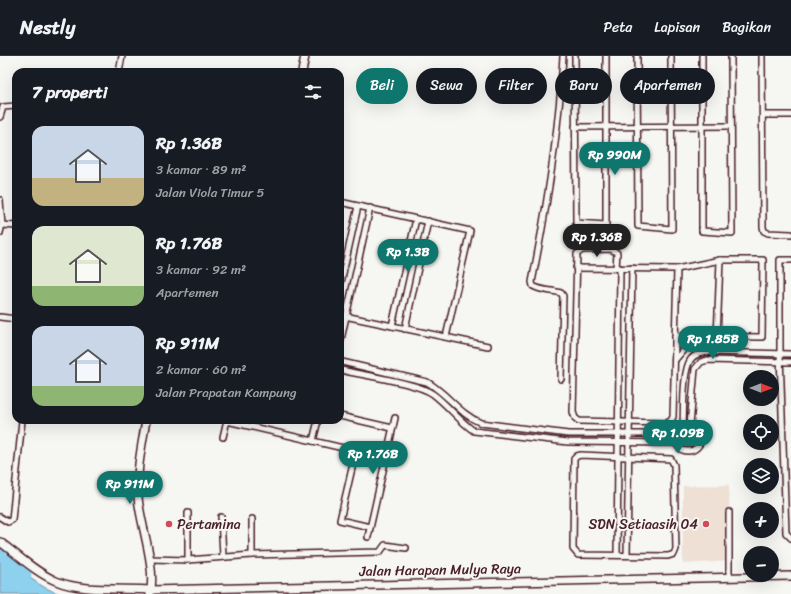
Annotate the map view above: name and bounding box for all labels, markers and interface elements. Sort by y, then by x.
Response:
text: Nestly [20,11,75,44]
text: Peta [603,15,632,40]
text: Lapisan [654,15,700,40]
text: Bagikan [722,15,771,40]
chip: Beli [356,68,408,104]
chip: Sewa [416,68,477,104]
chip: Filter [485,68,547,104]
chip: Baru [555,68,612,104]
chip: Apartemen [620,68,715,104]
text: 7 properti [32,77,108,107]
icon: filters [302,81,324,103]
text: Rp 1.36B [156,128,222,158]
icon: home [64,142,112,190]
pin: Rp 990M [578,142,652,176]
text: Rp 990M [588,143,642,166]
text: 3 kamar · 89 m² [156,158,246,181]
text: Jalan Viola Timur 5 [156,181,264,204]
pin: Rp 1.36B [556,224,638,258]
text: Rp 1.36B [572,225,622,248]
text: Rp 1.76B [156,228,222,258]
pin: Rp 1.3B [371,239,445,273]
text: Rp 1.3B [386,240,430,263]
icon: home [64,242,112,290]
text: 3 kamar · 92 m² [156,258,246,281]
text: Apartemen [156,281,218,304]
pin: Rp 1.85B [672,326,754,360]
text: Rp 1.85B [687,327,739,350]
text: Rp 911M [156,328,219,358]
icon: home [64,342,112,390]
text: 2 kamar · 60 m² [156,358,246,381]
north arrow [743,370,779,406]
map controls [743,370,779,582]
text: Jalan Prapatan Kampung [156,381,297,404]
button: locate [743,414,779,450]
pin: Rp 1.09B [637,420,719,454]
text: Rp 1.09B [652,421,704,444]
pin: Rp 1.76B [332,441,414,475]
text: Rp 1.76B [348,442,398,465]
button: layers [743,458,779,494]
pin: Rp 911M [93,471,167,505]
text: Rp 911M [106,472,154,495]
button: + [743,502,779,538]
place label: Pertamina [177,512,241,537]
place label: SDN Setiaasih 04 [588,512,698,537]
marker: Pertamina [164,519,174,529]
marker: SDN Setiaasih 04 [701,519,711,529]
button: − [743,546,779,582]
street label: Jalan Harapan Mulya Raya [358,556,521,584]

